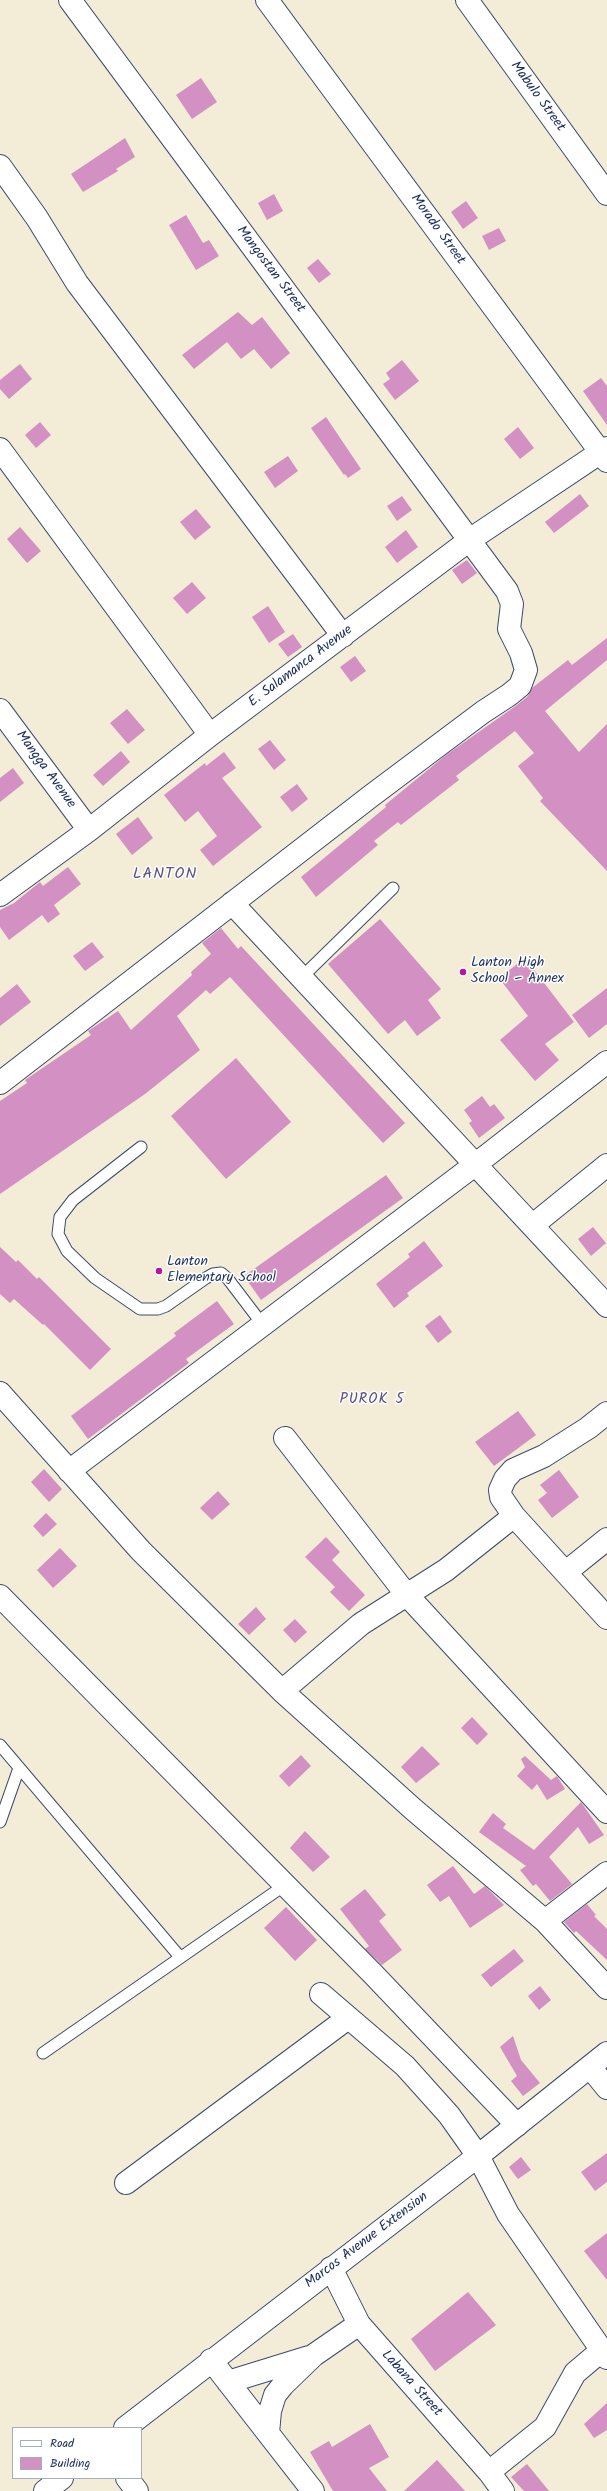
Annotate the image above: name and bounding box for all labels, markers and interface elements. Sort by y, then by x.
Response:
street label: Mabulo Street [506,59,568,135]
street label: Morado Street [406,191,468,269]
street label: Mangostan Street [232,223,308,317]
street label: E. Salamanca Avenue [246,622,356,712]
street label: Mangga Avenue [11,728,79,812]
district label: LANTON [133,865,197,885]
place label: Lanton High School – Annex [471,956,564,988]
marker: Lanton High School – Annex [458,967,468,977]
place label: Lanton Elementary School [167,1255,276,1288]
marker: Lanton Elementary School [154,1266,164,1276]
district label: PUROK 5 [339,1391,405,1409]
street label: Marcos Avenue Extension [302,2189,432,2293]
street label: Labana Street [377,2347,445,2421]
legend [12,2427,142,2479]
text: Road [50,2434,74,2453]
text: Building [50,2454,90,2473]

